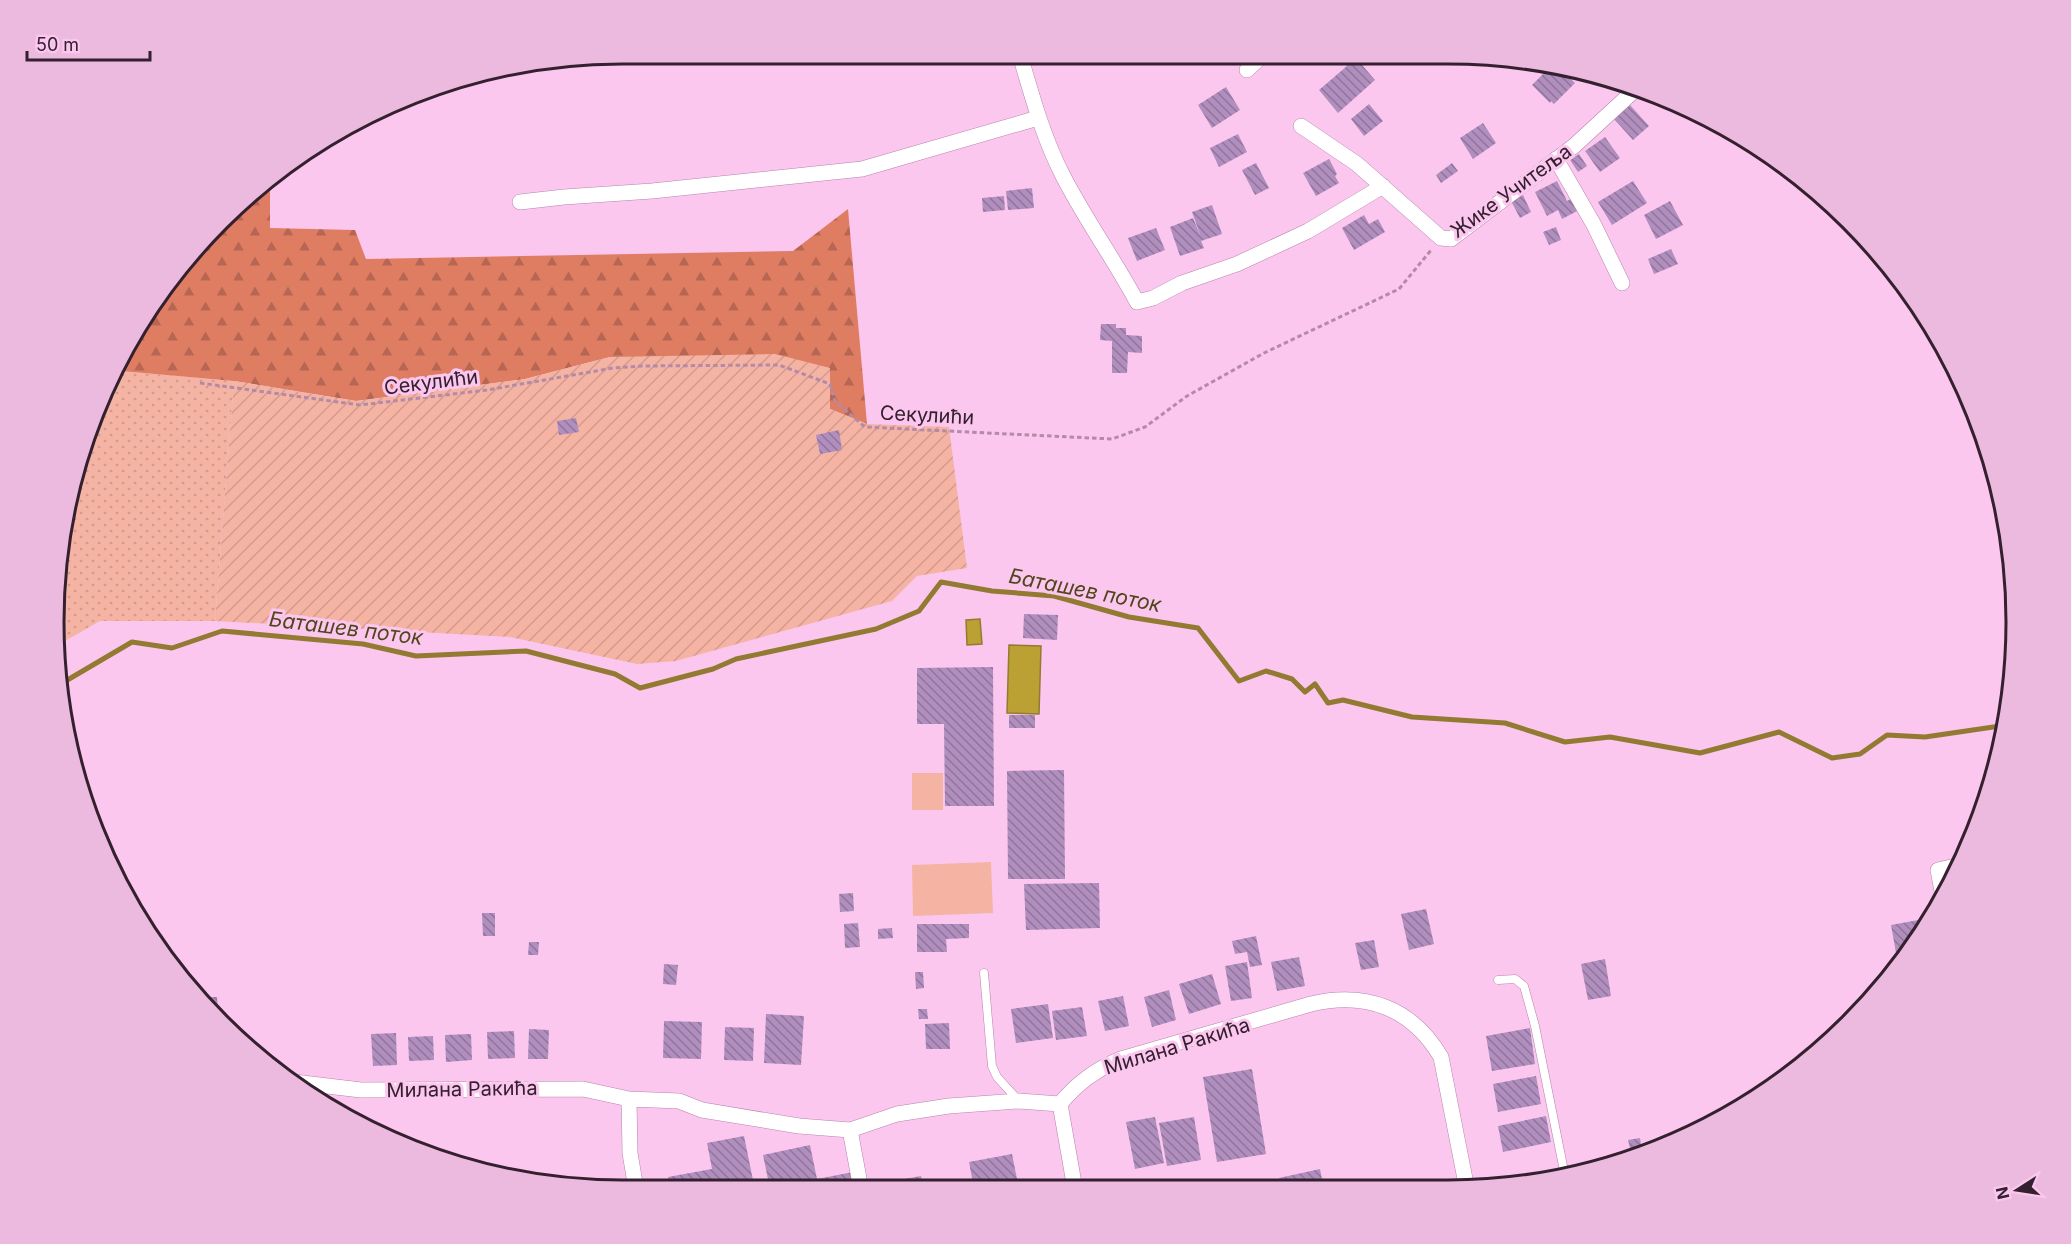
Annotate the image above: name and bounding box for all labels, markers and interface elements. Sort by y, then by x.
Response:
scale bar [27,24,150,62]
text: 50 m [36,34,79,55]
street label: Жике Учитеља [1446,139,1576,243]
street label: Секулићи [383,364,479,400]
street label: Секулићи [879,401,975,429]
water label: Баташев поток [1007,563,1164,617]
water label: Баташев поток [268,606,425,650]
street label: Милана Ракића [1101,1012,1253,1080]
street label: Милана Ракића [386,1076,538,1102]
north arrow [1987,1160,2047,1220]
text: N [1991,1185,2013,1201]

